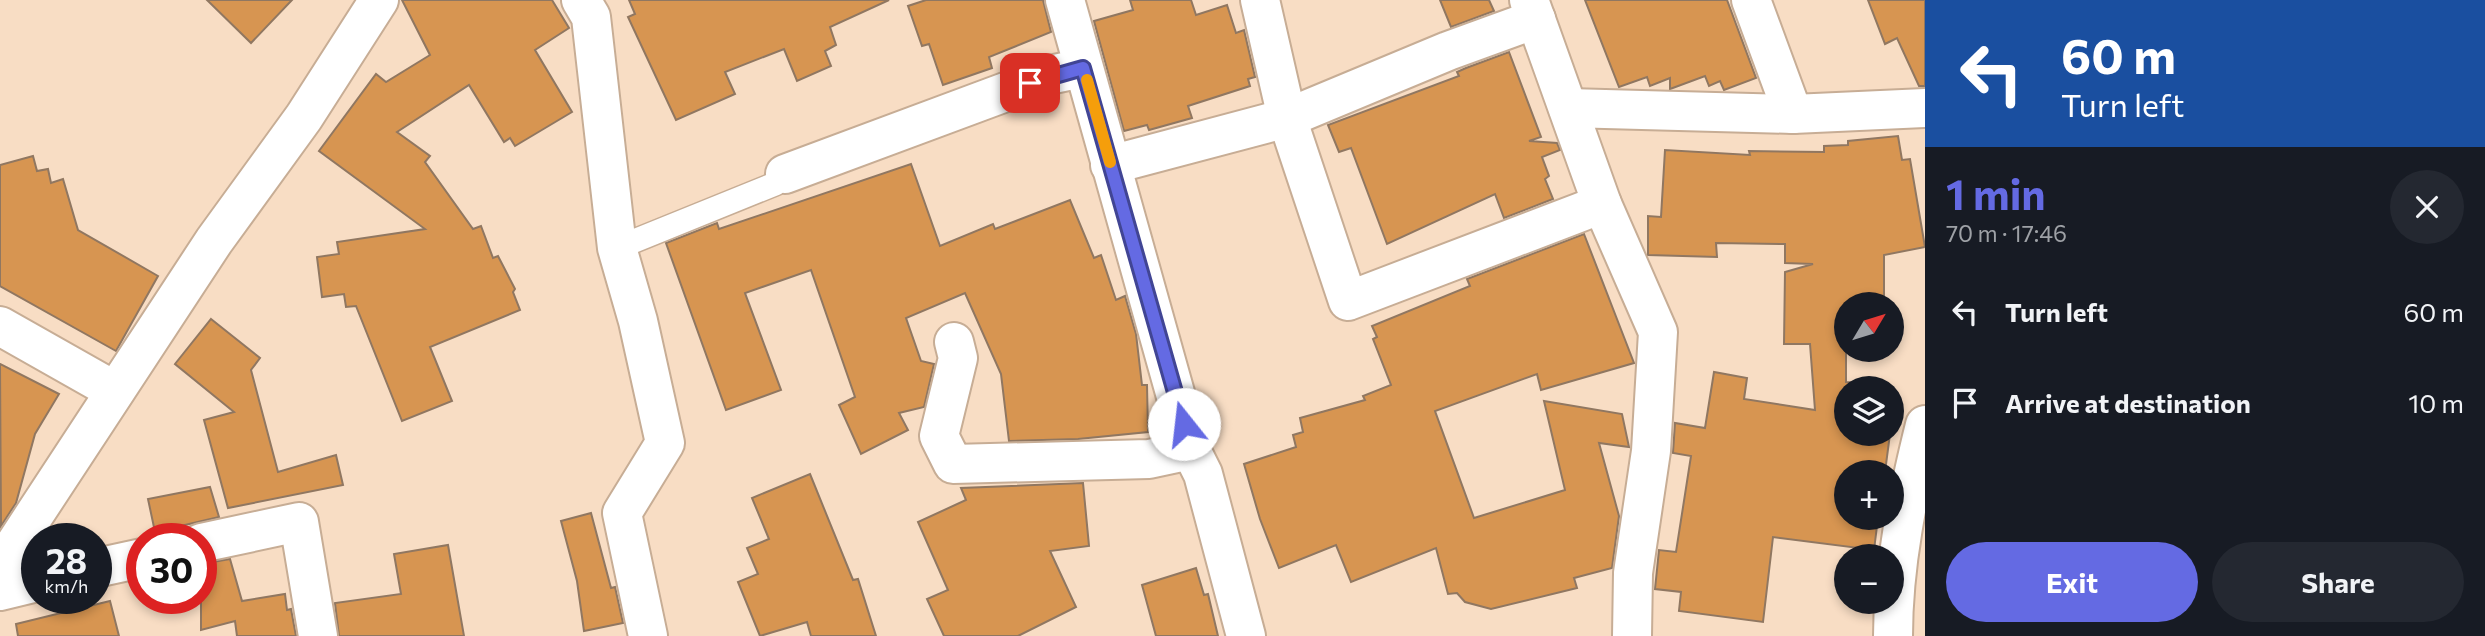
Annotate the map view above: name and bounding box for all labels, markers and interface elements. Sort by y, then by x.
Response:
text: 60 m [2061,24,2176,84]
icon: left [1946,28,2037,119]
pin [1000,53,1060,113]
icon: arrive [1011,64,1049,102]
text: Turn left [2061,84,2185,124]
text: 1 min [1946,167,2046,219]
button: close [2390,170,2464,244]
text: 70 m · 17:46 [1946,219,2067,247]
north arrow [1834,292,1904,362]
map controls [1834,292,1904,614]
icon: left [1946,293,1984,331]
text: Turn left [2005,296,2108,327]
text: 60 m [2404,296,2464,327]
button: layers [1834,376,1904,446]
icon: arrive [1946,384,1984,422]
position arrow [1147,387,1221,461]
text: Arrive at destination [2005,387,2251,418]
text: 10 m [2408,387,2464,418]
button: + [1834,460,1904,530]
speed limit sign: 30 [126,523,217,614]
text: 28 [46,538,87,581]
button: Exit [1946,542,2198,622]
button: Share [2212,542,2464,622]
button: − [1834,544,1904,614]
text: km/h [45,575,88,597]

